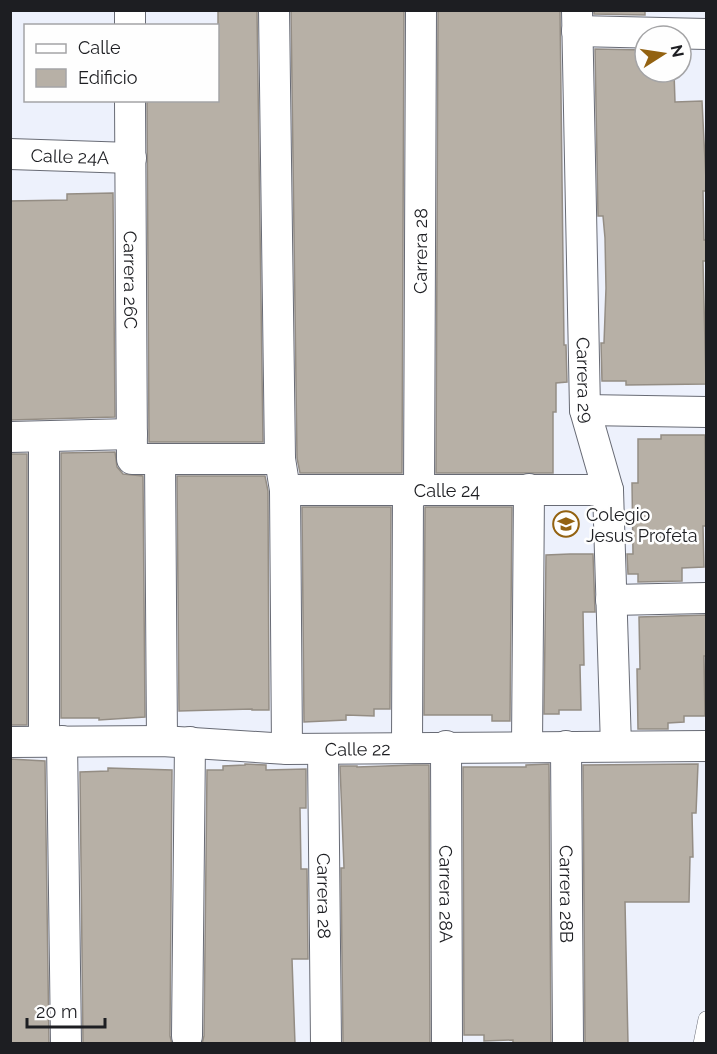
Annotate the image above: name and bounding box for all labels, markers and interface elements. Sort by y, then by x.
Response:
legend [24,24,219,102]
north arrow [633,24,693,84]
text: Calle [78,37,121,58]
text: N [667,43,688,59]
text: Edificio [78,67,138,88]
street label: Calle 24A [30,144,110,168]
street label: Carrera 28 [409,208,431,294]
street label: Carrera 26C [120,231,142,329]
street label: Carrera 29 [573,337,599,425]
street label: Calle 24 [414,480,480,501]
place label: Colegio Jesus Profeta [586,504,698,546]
school or university icon: Colegio Jesus Profeta [551,509,581,539]
street label: Calle 22 [325,738,391,759]
street label: Carrera 28A [436,845,457,943]
street label: Carrera 28B [556,845,578,943]
street label: Carrera 28 [314,853,335,939]
scale bar [27,991,105,1029]
text: 20 m [36,1001,78,1022]

